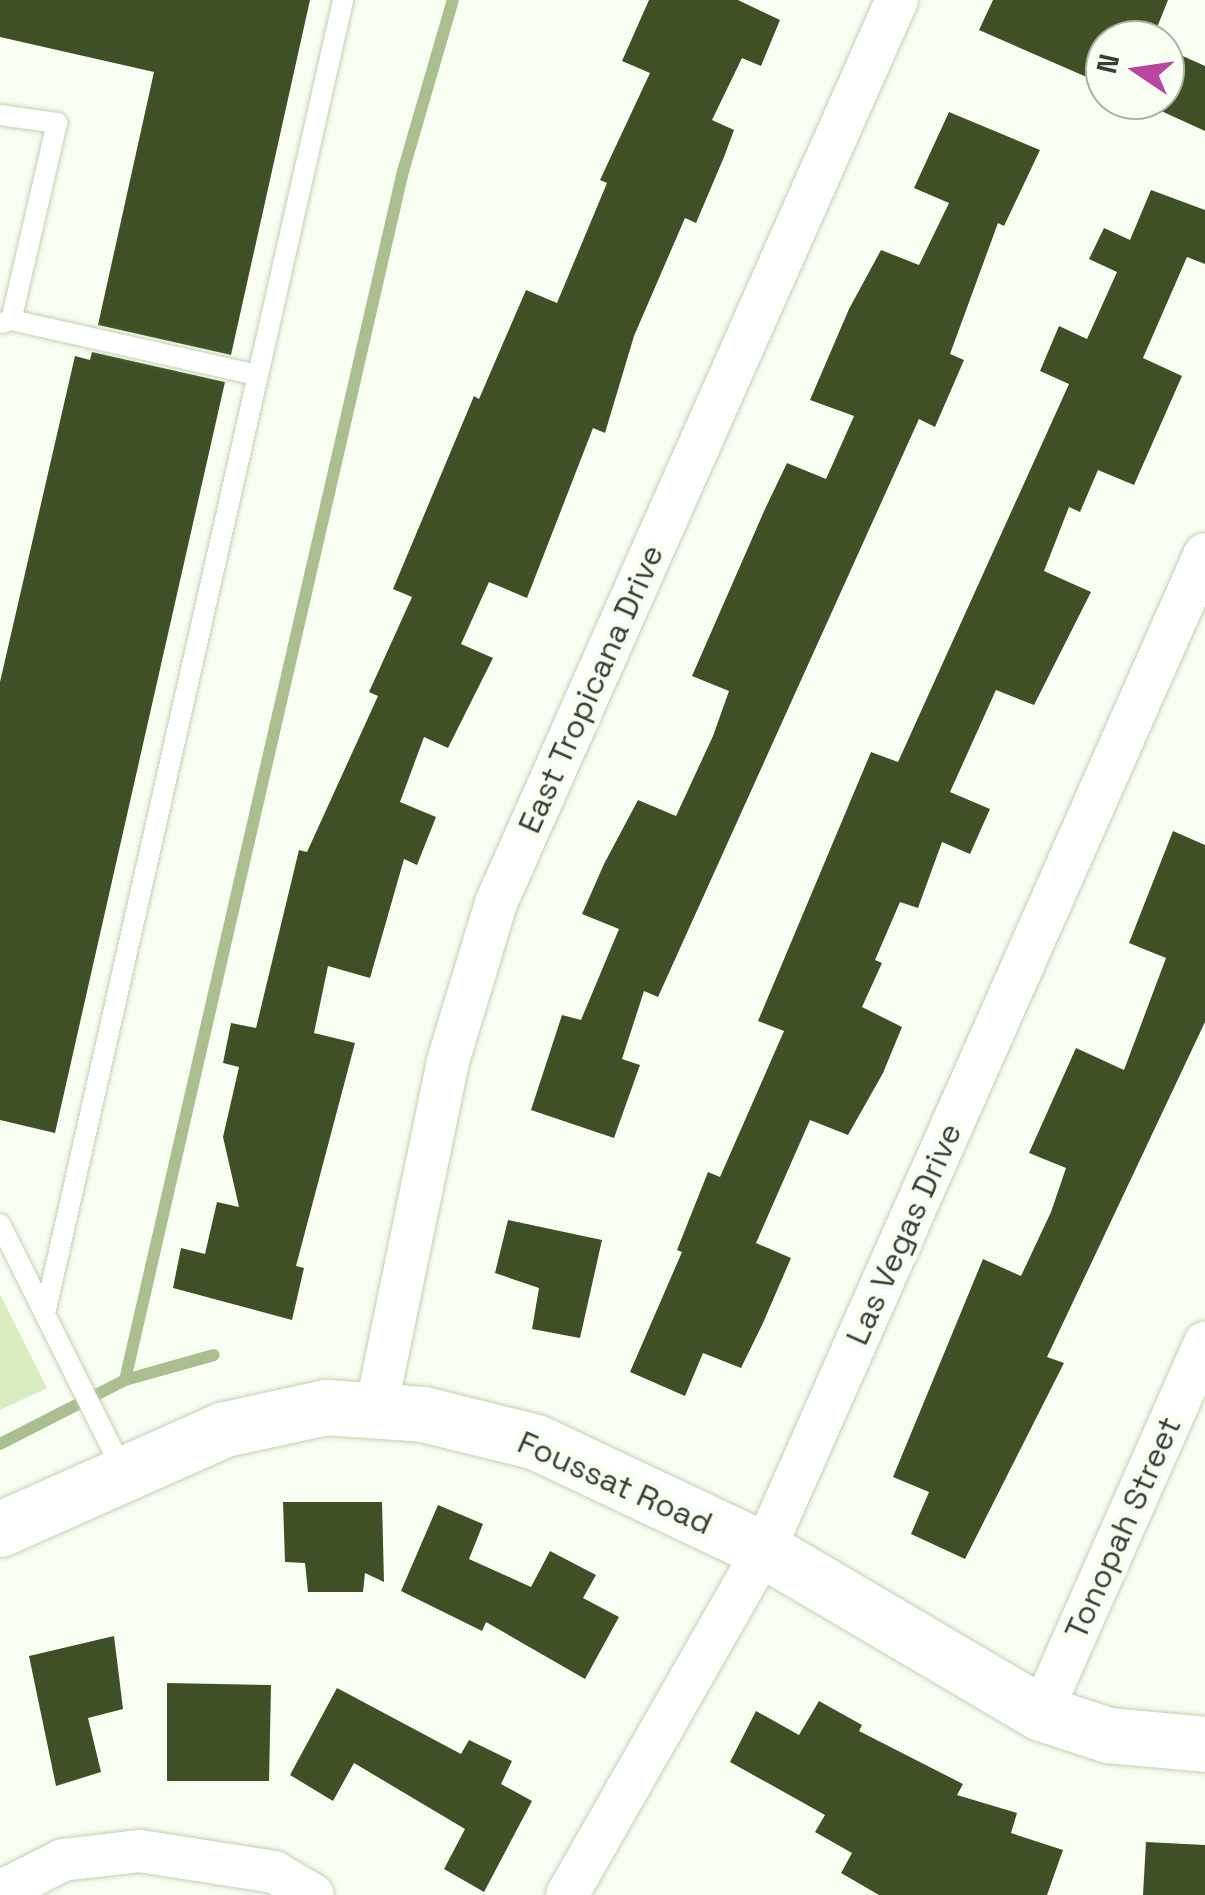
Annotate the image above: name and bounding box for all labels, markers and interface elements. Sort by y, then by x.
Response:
north arrow [1085,20,1185,120]
text: N [1088,51,1127,77]
street label: East Tropicana Drive [510,539,672,839]
street label: Las Vegas Drive [838,1117,970,1351]
street label: Tonopah Street [1057,1411,1189,1645]
street label: Foussat Road [512,1423,718,1543]

